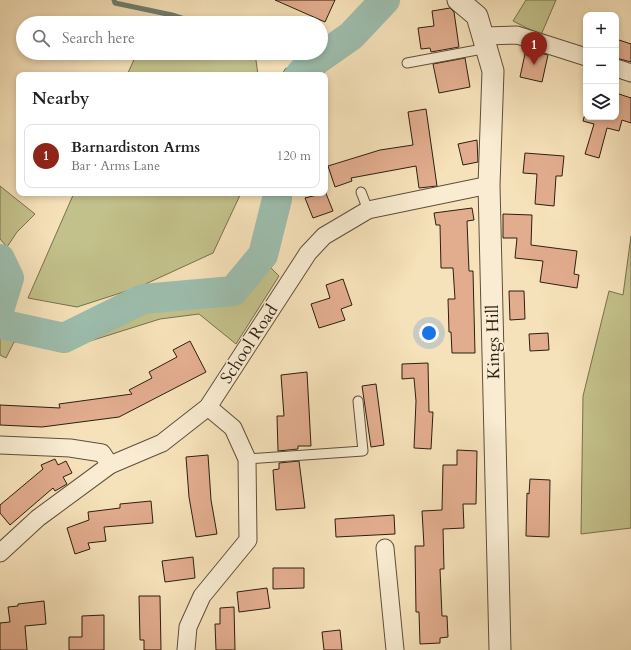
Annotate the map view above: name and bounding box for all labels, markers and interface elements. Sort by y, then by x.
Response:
map controls [583,12,619,120]
button: + [583,12,619,48]
search box [16,16,328,60]
icon: search [30,27,52,49]
text: Search here [62,28,135,48]
pin: 1 [521,32,547,65]
button: − [583,48,619,84]
button: layers [583,84,619,120]
text: Nearby [32,87,89,110]
text: Barnardiston Arms [71,137,200,157]
text: 1 [43,147,49,165]
text: 120 m [277,147,311,165]
text: Bar · Arms Lane [71,157,160,175]
street label: School Road [215,300,283,388]
street label: Kings Hill [481,304,505,379]
your location [419,323,439,343]

